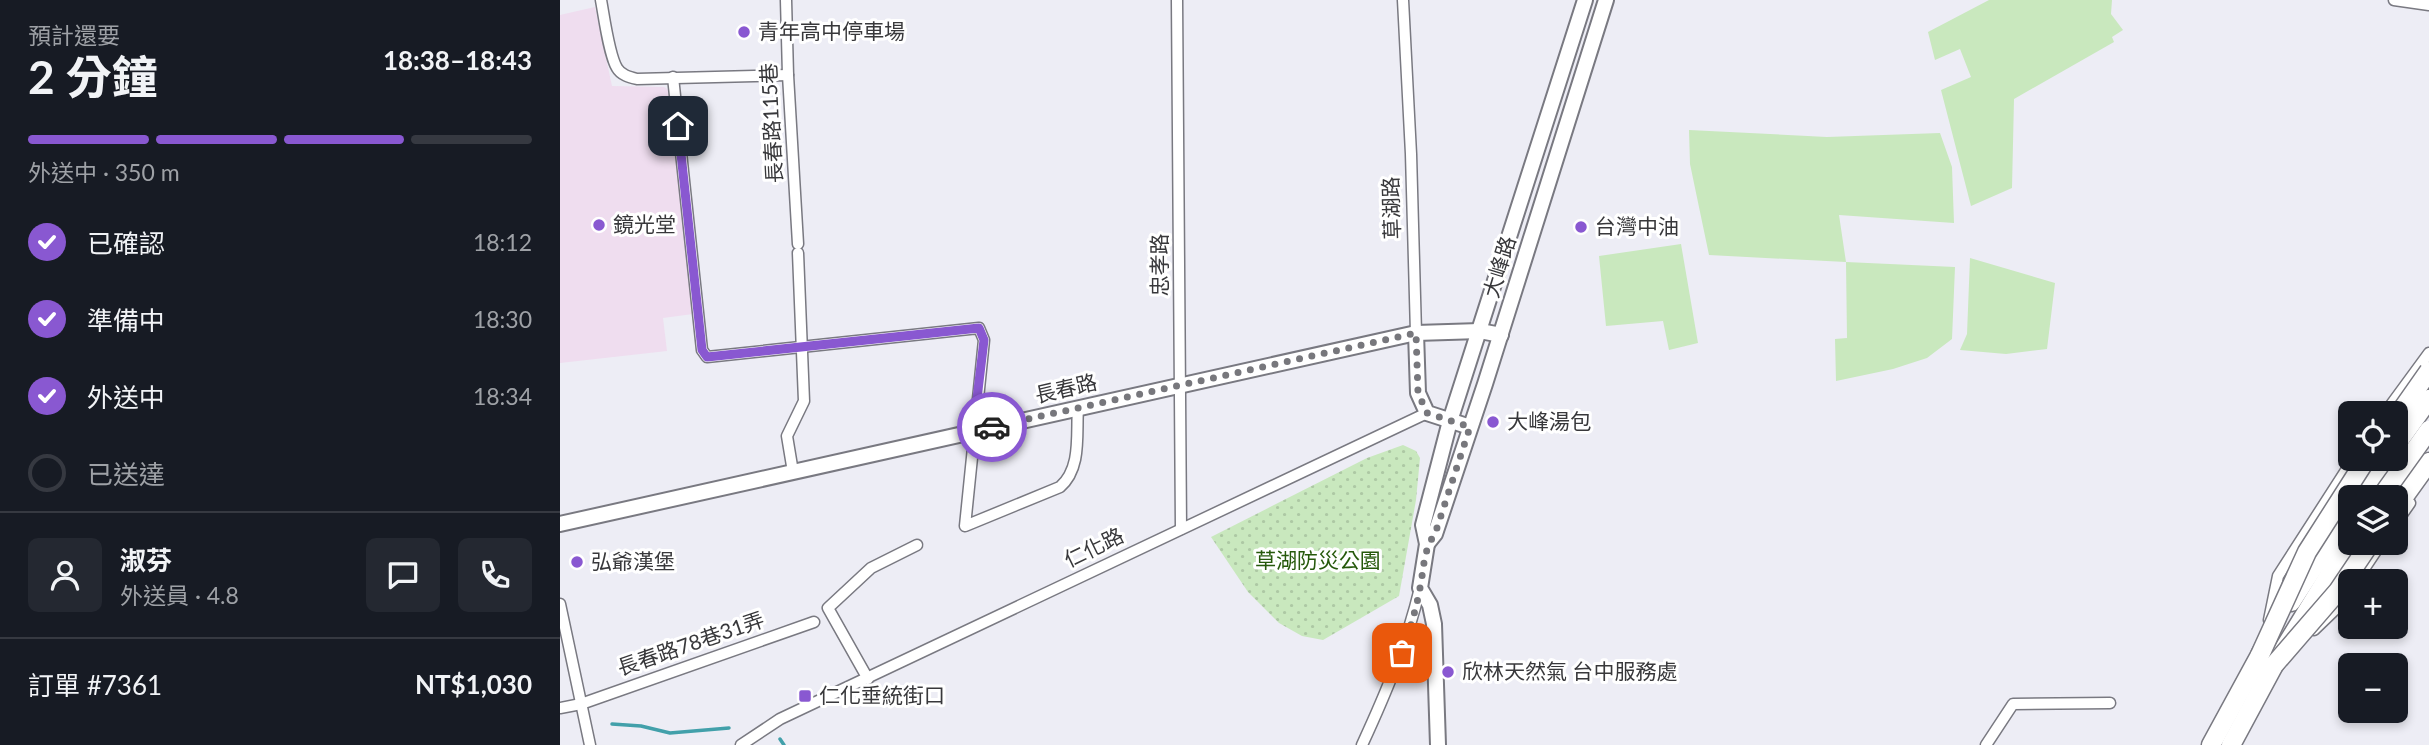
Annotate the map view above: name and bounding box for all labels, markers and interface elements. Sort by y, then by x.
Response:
place label: 青年高中停車場 [758,18,905,43]
text: 預計還要 [28,21,120,49]
marker: 青年高中停車場 [736,24,752,40]
text: 18:38–18:43 [383,44,532,76]
text: 2 分鐘 [28,49,158,104]
street label: 長春路115巷 [755,62,786,184]
pin [648,96,708,156]
icon: home [659,107,697,145]
text: 外送中 · 350 m [28,158,180,186]
street label: 草湖路 [1377,176,1404,240]
place label: 鏡光堂 [613,211,676,236]
place label: 台灣中油 [1595,213,1679,238]
marker: 鏡光堂 [591,217,607,233]
marker: 台灣中油 [1573,219,1589,235]
icon: check [28,223,66,261]
text: 已確認 [87,227,165,259]
text: 18:12 [473,228,532,256]
street label: 大峰路 [1477,233,1520,300]
street label: 忠孝路 [1146,234,1171,297]
icon: check [28,300,66,338]
text: 準備中 [87,304,165,336]
text: 18:30 [473,305,532,333]
street label: 長春路 [1032,368,1099,407]
icon: check [28,377,66,415]
text: 外送中 [87,381,165,413]
text: 18:34 [473,382,532,410]
courier [957,392,1027,462]
map controls [2338,401,2408,723]
button: locate [2338,401,2408,471]
icon: car [973,408,1011,446]
place label: 大峰湯包 [1507,408,1591,433]
marker: 大峰湯包 [1485,414,1501,430]
text: 已送達 [87,458,165,490]
button: layers [2338,485,2408,555]
street label: 仁化路 [1060,522,1127,572]
button: person [28,538,102,612]
button: chat [366,538,440,612]
button: phone [458,538,532,612]
text: 淑芬 [120,544,172,576]
park label: 草湖防災公園 [1255,547,1381,572]
place label: 弘爺漢堡 [591,548,675,573]
marker: 弘爺漢堡 [569,554,585,570]
button: + [2338,569,2408,639]
text: 外送員 · 4.8 [120,581,239,609]
street label: 長春路78巷31弄 [614,606,767,679]
pin [1372,623,1432,683]
icon: bag [1383,634,1421,672]
button: − [2338,653,2408,723]
place label: 欣林天然氣 台中服務處 [1462,658,1677,683]
marker: 欣林天然氣 台中服務處 [1440,664,1456,680]
text: NT$1,030 [415,668,532,700]
text: 訂單 #7361 [28,669,162,701]
place label: 仁化垂統街口 [819,682,945,707]
marker: 仁化垂統街口 [797,688,813,704]

